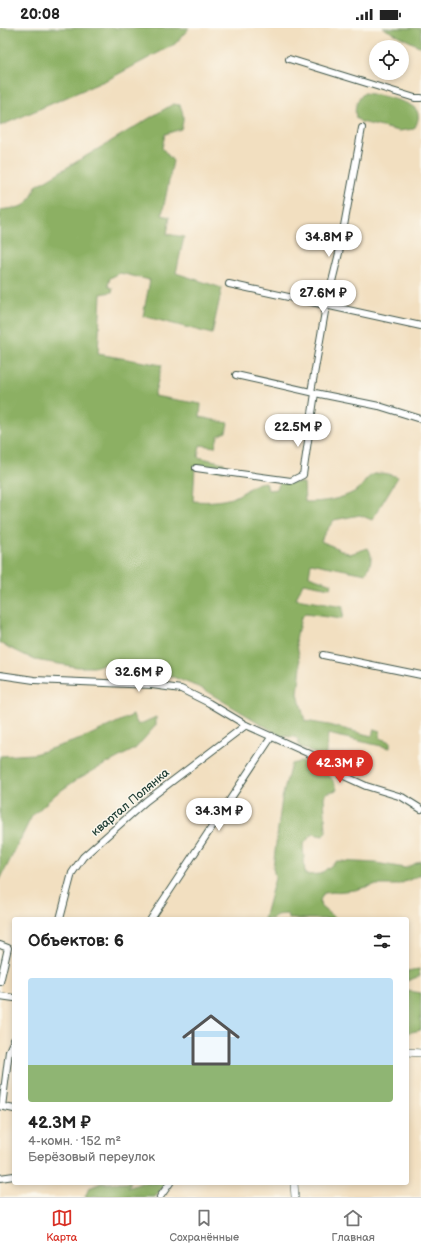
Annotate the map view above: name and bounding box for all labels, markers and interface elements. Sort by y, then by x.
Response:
text: 20:08 [20,5,60,24]
map controls [369,40,409,80]
button: locate [369,40,409,80]
pin: 34.8M ₽ [292,224,366,258]
text: 34.8M ₽ [305,229,353,245]
pin: 27.6M ₽ [286,280,360,314]
text: 27.6M ₽ [299,285,347,301]
pin: 22.5M ₽ [261,414,335,448]
text: 22.5M ₽ [274,419,322,435]
pin: 32.6M ₽ [102,659,176,693]
text: 32.6M ₽ [115,664,163,680]
pin: 42.3M ₽ [303,750,377,784]
text: 42.3M ₽ [316,755,364,771]
street label: квартал Полянка [88,765,172,839]
pin: 34.3M ₽ [182,798,256,832]
text: 34.3M ₽ [195,803,243,819]
icon: filters [371,930,393,952]
text: Объектов: 6 [28,931,124,951]
icon: home [175,1004,247,1076]
text: 42.3M ₽ [28,1113,91,1133]
text: 4-комн. · 152 m² [28,1133,121,1149]
text: Берёзовый переулок [28,1149,155,1165]
tab: Карта [46,1207,77,1244]
tab: Сохранённые [170,1207,239,1244]
tab: Главная [331,1207,375,1244]

